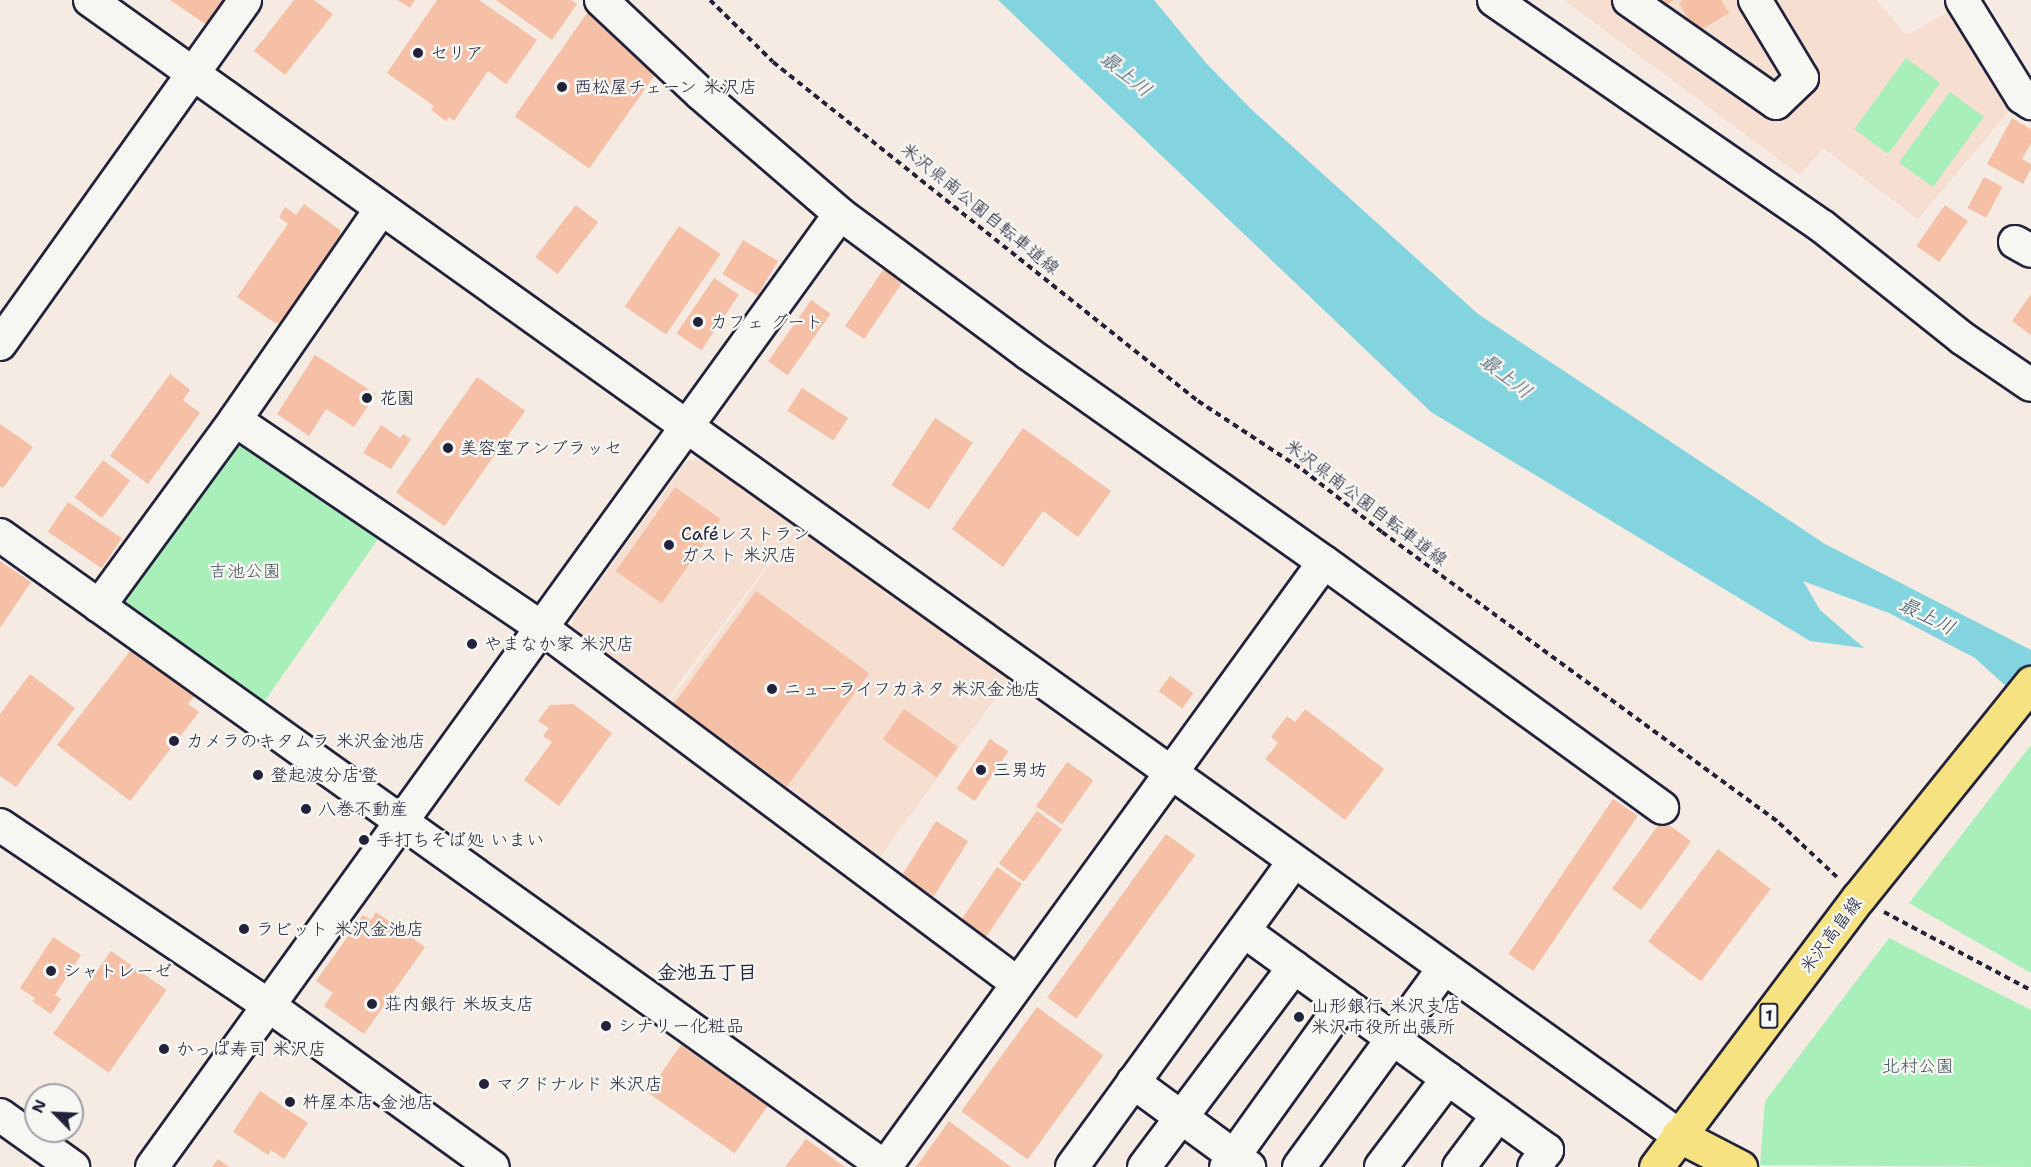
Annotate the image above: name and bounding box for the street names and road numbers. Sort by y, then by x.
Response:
street label: 米沢県南公園自転車道線 [896,138,1064,280]
street label: 米沢県南公園自転車道線 [1280,435,1452,571]
street label: 米沢高畠線 [1795,893,1867,977]
road number: 1 [1758,1003,1780,1029]

